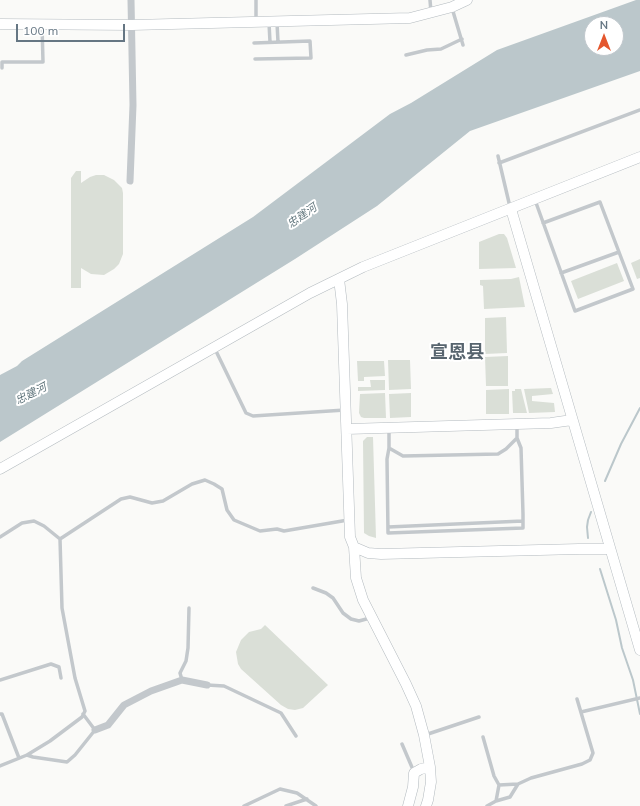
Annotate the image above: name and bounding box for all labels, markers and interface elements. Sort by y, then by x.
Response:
scale bar [18,16,127,42]
north arrow [584,16,624,56]
text: N [600,18,608,32]
text: 100 m [23,23,58,38]
water label: 忠建河 [285,201,319,231]
district label: 宣恩县 [430,342,484,364]
water label: 忠建河 [13,381,49,407]

